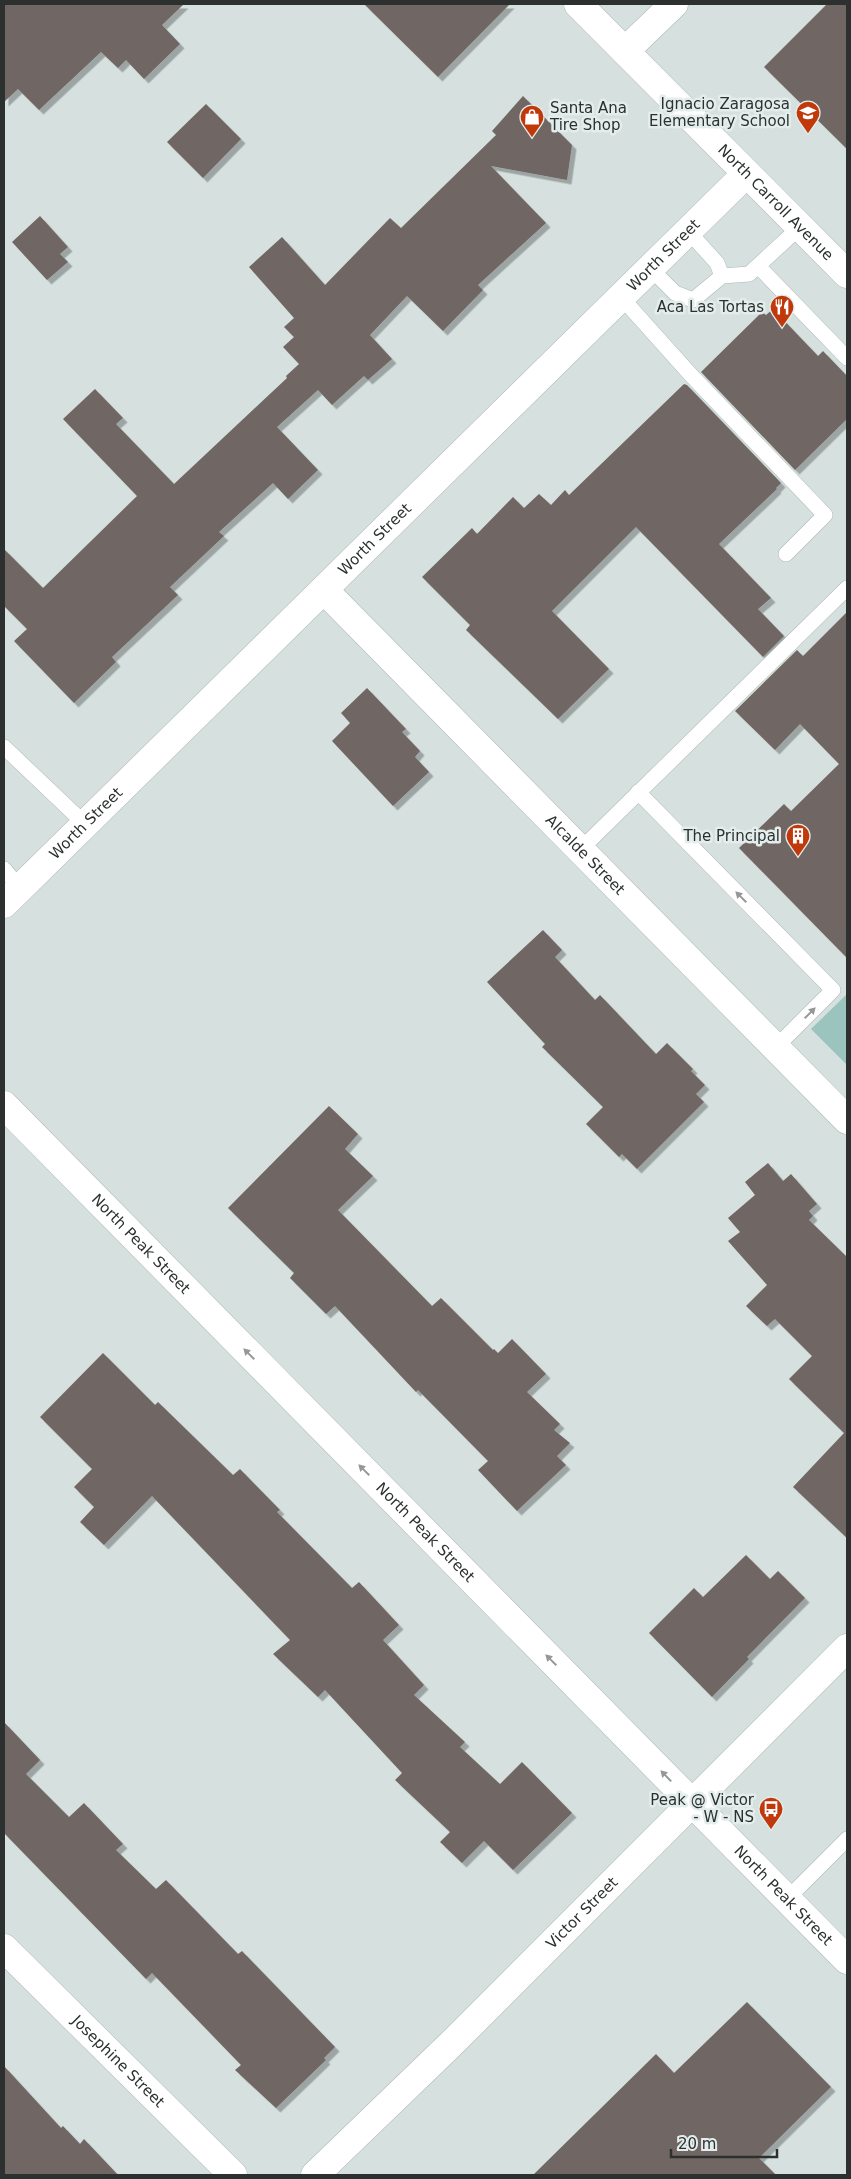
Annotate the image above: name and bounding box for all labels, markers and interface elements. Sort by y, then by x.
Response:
place label: Ignacio Zaragosa Elementary School [649,95,790,130]
place label: Santa Ana Tire Shop [549,99,627,134]
school or university icon: Ignacio Zaragosa Elementary School [795,100,821,134]
shop icon: Santa Ana Tire Shop [519,104,545,138]
street label: North Carroll Avenue [714,141,837,264]
street label: Worth Street [623,215,704,295]
restaurant icon: Aca Las Tortas [769,294,795,328]
place label: Aca Las Tortas [657,298,764,316]
street label: Worth Street [334,499,415,579]
street label: Worth Street [46,783,126,863]
street label: Alcalde Street [542,811,629,899]
building icon: The Principal [785,823,811,857]
place label: The Principal [682,827,780,845]
one-way arrow [736,891,748,903]
one-way arrow [804,1007,816,1019]
street label: North Peak Street [88,1190,194,1298]
one-way arrow [244,1348,256,1360]
one-way arrow [358,1464,370,1476]
street label: North Peak Street [372,1479,478,1586]
one-way arrow [546,1654,558,1666]
one-way arrow [660,1770,672,1782]
place label: Peak @ Victor - W - NS [650,1791,755,1826]
bus stop icon: Peak @ Victor - W - NS [758,1796,784,1830]
street label: North Peak Street [730,1842,836,1949]
street label: Victor Street [542,1873,622,1953]
street label: Josephine Street [68,2011,168,2111]
scale bar [671,2126,777,2158]
text: 20 m [678,2135,716,2153]

